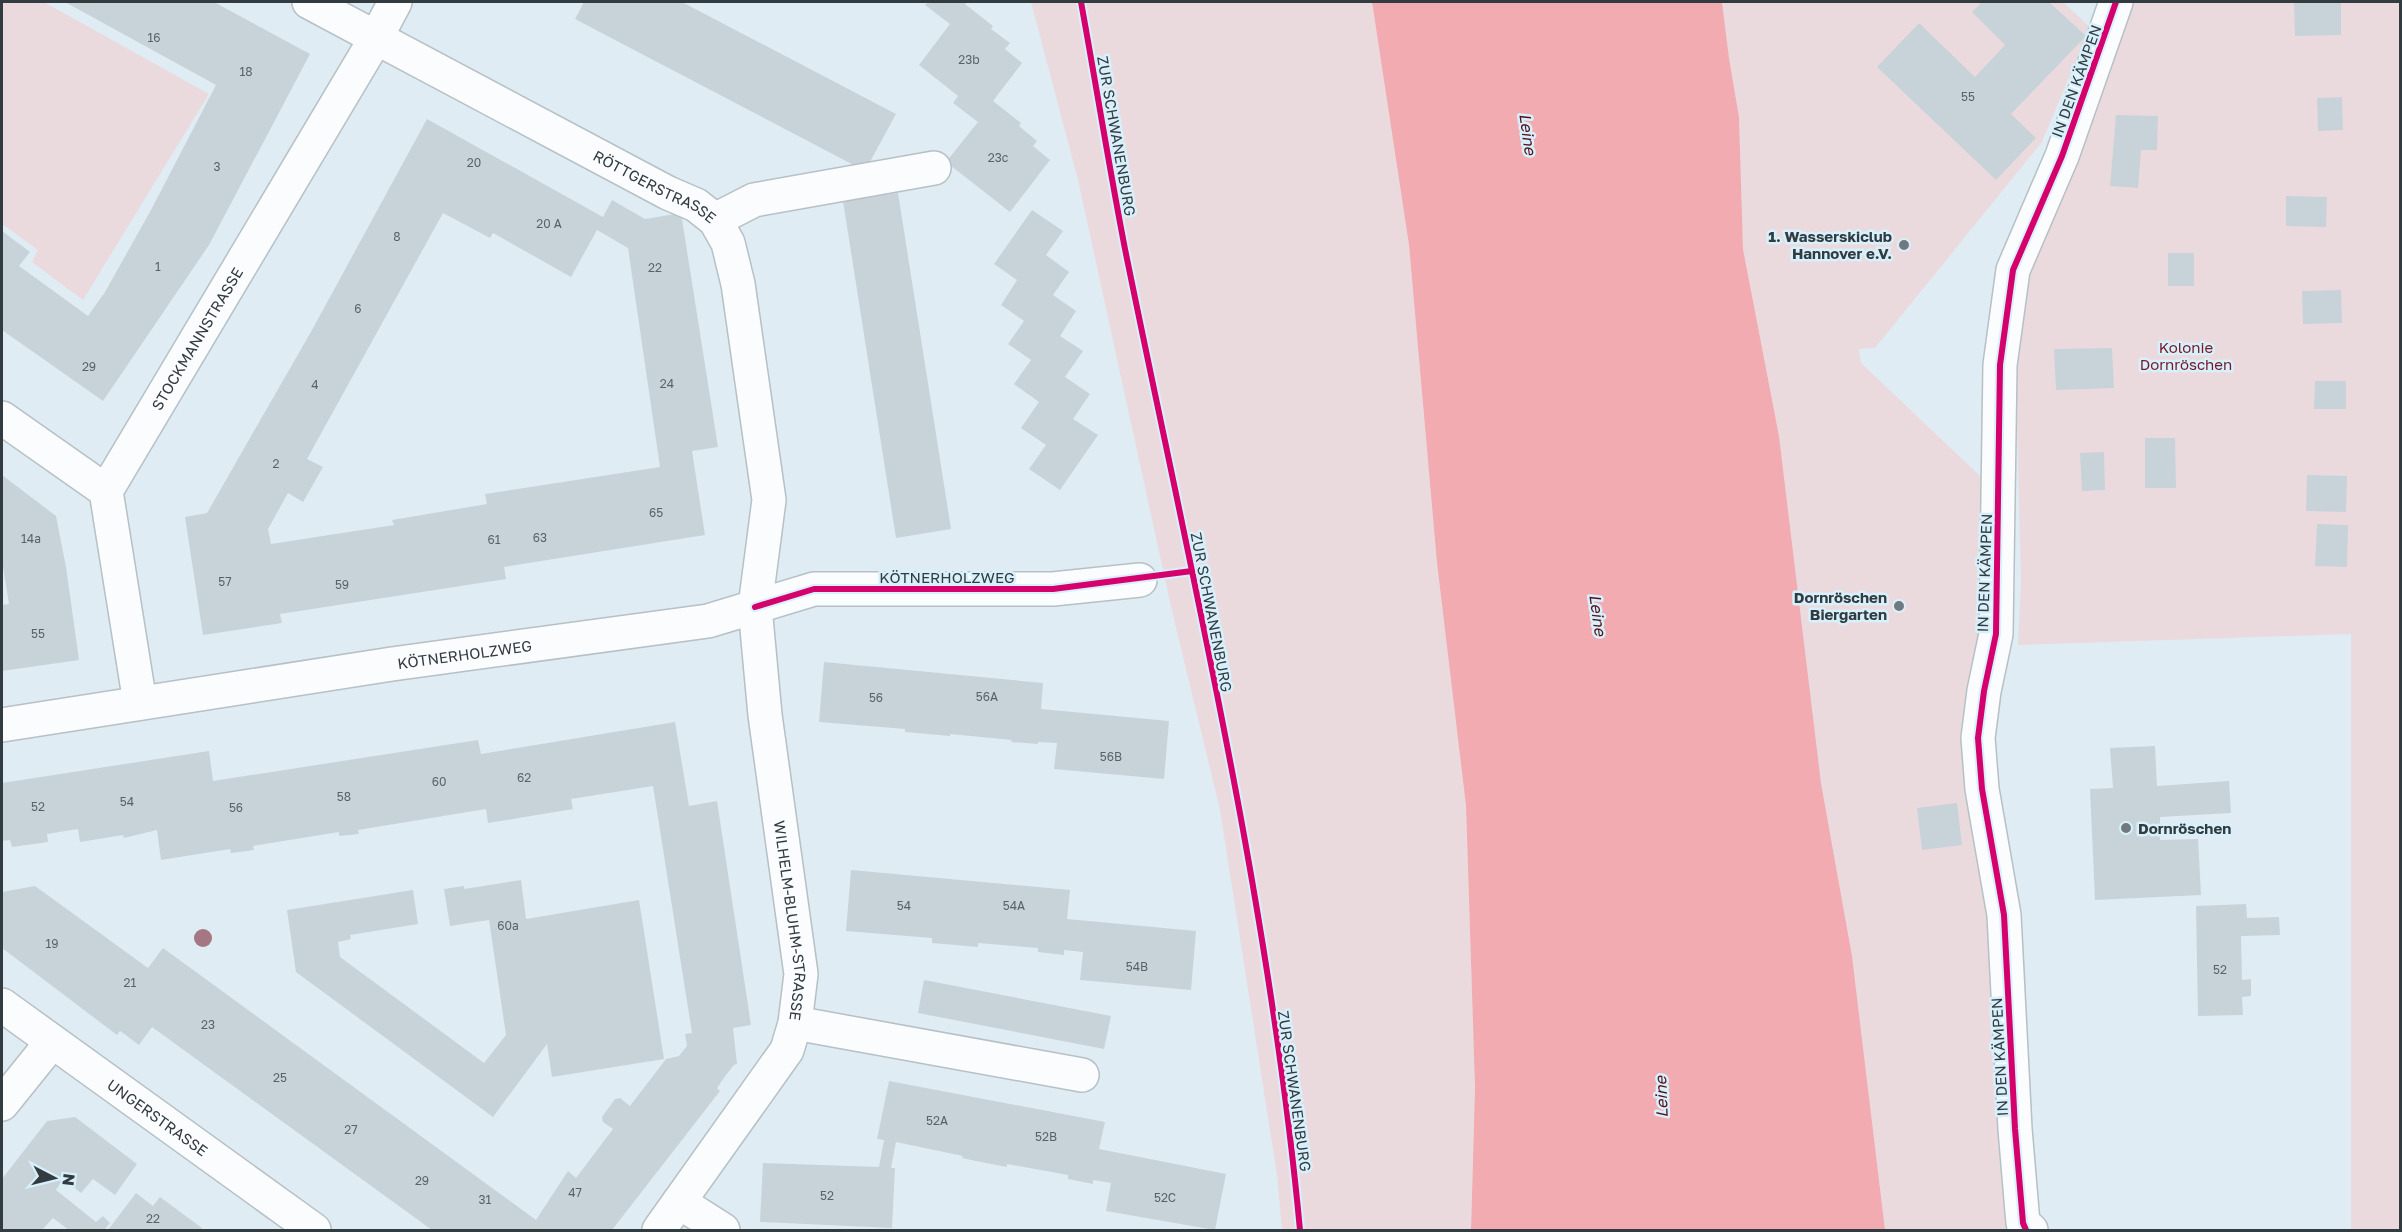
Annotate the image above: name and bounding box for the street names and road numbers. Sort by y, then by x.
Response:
street label: IN DEN KÄMPEN [2047,22,2105,140]
street label: ZUR SCHWANENBURG [1094,54,1140,218]
street label: RÖTTGERSTRASSE [590,146,720,227]
street label: STOCKMANNSTRASSE [147,264,246,413]
street label: IN DEN KÄMPEN [1973,513,1995,633]
street label: ZUR SCHWANENBURG [1188,531,1236,693]
street label: KÖTNERHOLZWEG [879,568,1015,586]
street label: KÖTNERHOLZWEG [396,636,533,672]
street label: WILHELM-BLUHM-STRASSE [771,819,810,1022]
street label: IN DEN KÄMPEN [1987,997,2011,1117]
street label: ZUR SCHWANENBURG [1275,1009,1315,1173]
street label: UNGERSTRASSE [104,1075,211,1160]

